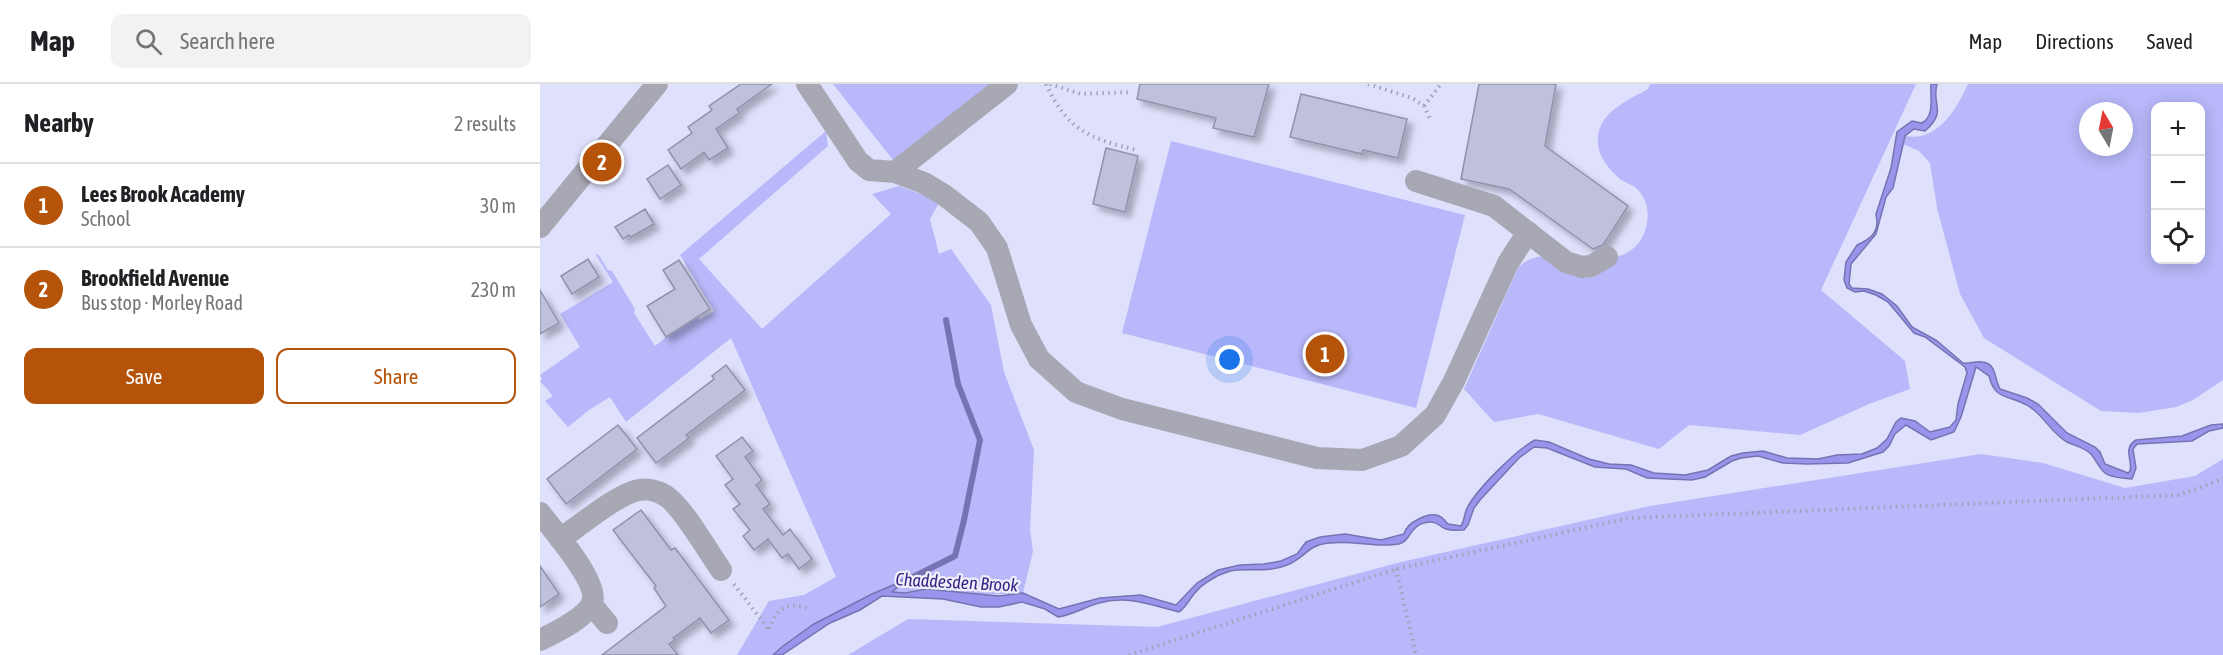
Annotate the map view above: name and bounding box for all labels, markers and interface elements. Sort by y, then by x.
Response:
search box [111,14,531,68]
text: Map [30,25,75,57]
icon: search [132,25,165,58]
text: Search here [180,28,275,54]
text: Map [1968,29,2002,53]
text: Directions [2035,29,2114,53]
text: Saved [2147,29,2193,53]
north arrow [2079,102,2133,156]
map controls [2151,102,2205,264]
button: + [2151,102,2205,156]
text: Nearby [24,108,94,138]
text: 2 results [454,112,516,135]
pin: 2 [582,140,622,184]
button: − [2151,156,2205,210]
text: Lees Brook Academy [81,181,245,207]
text: 1 [39,194,48,217]
text: 30 m [480,194,516,217]
text: School [81,207,131,230]
button: locate [2151,210,2205,264]
text: Brookfield Avenue [81,265,229,291]
text: 2 [39,278,48,301]
text: 230 m [471,278,516,301]
text: Bus stop · Morley Road [81,291,243,314]
pin: 1 [1306,332,1344,376]
your location [1215,345,1244,374]
button: Save [24,348,264,404]
button: Share [276,348,516,404]
water label: Chaddesden Brook [895,568,1020,596]

